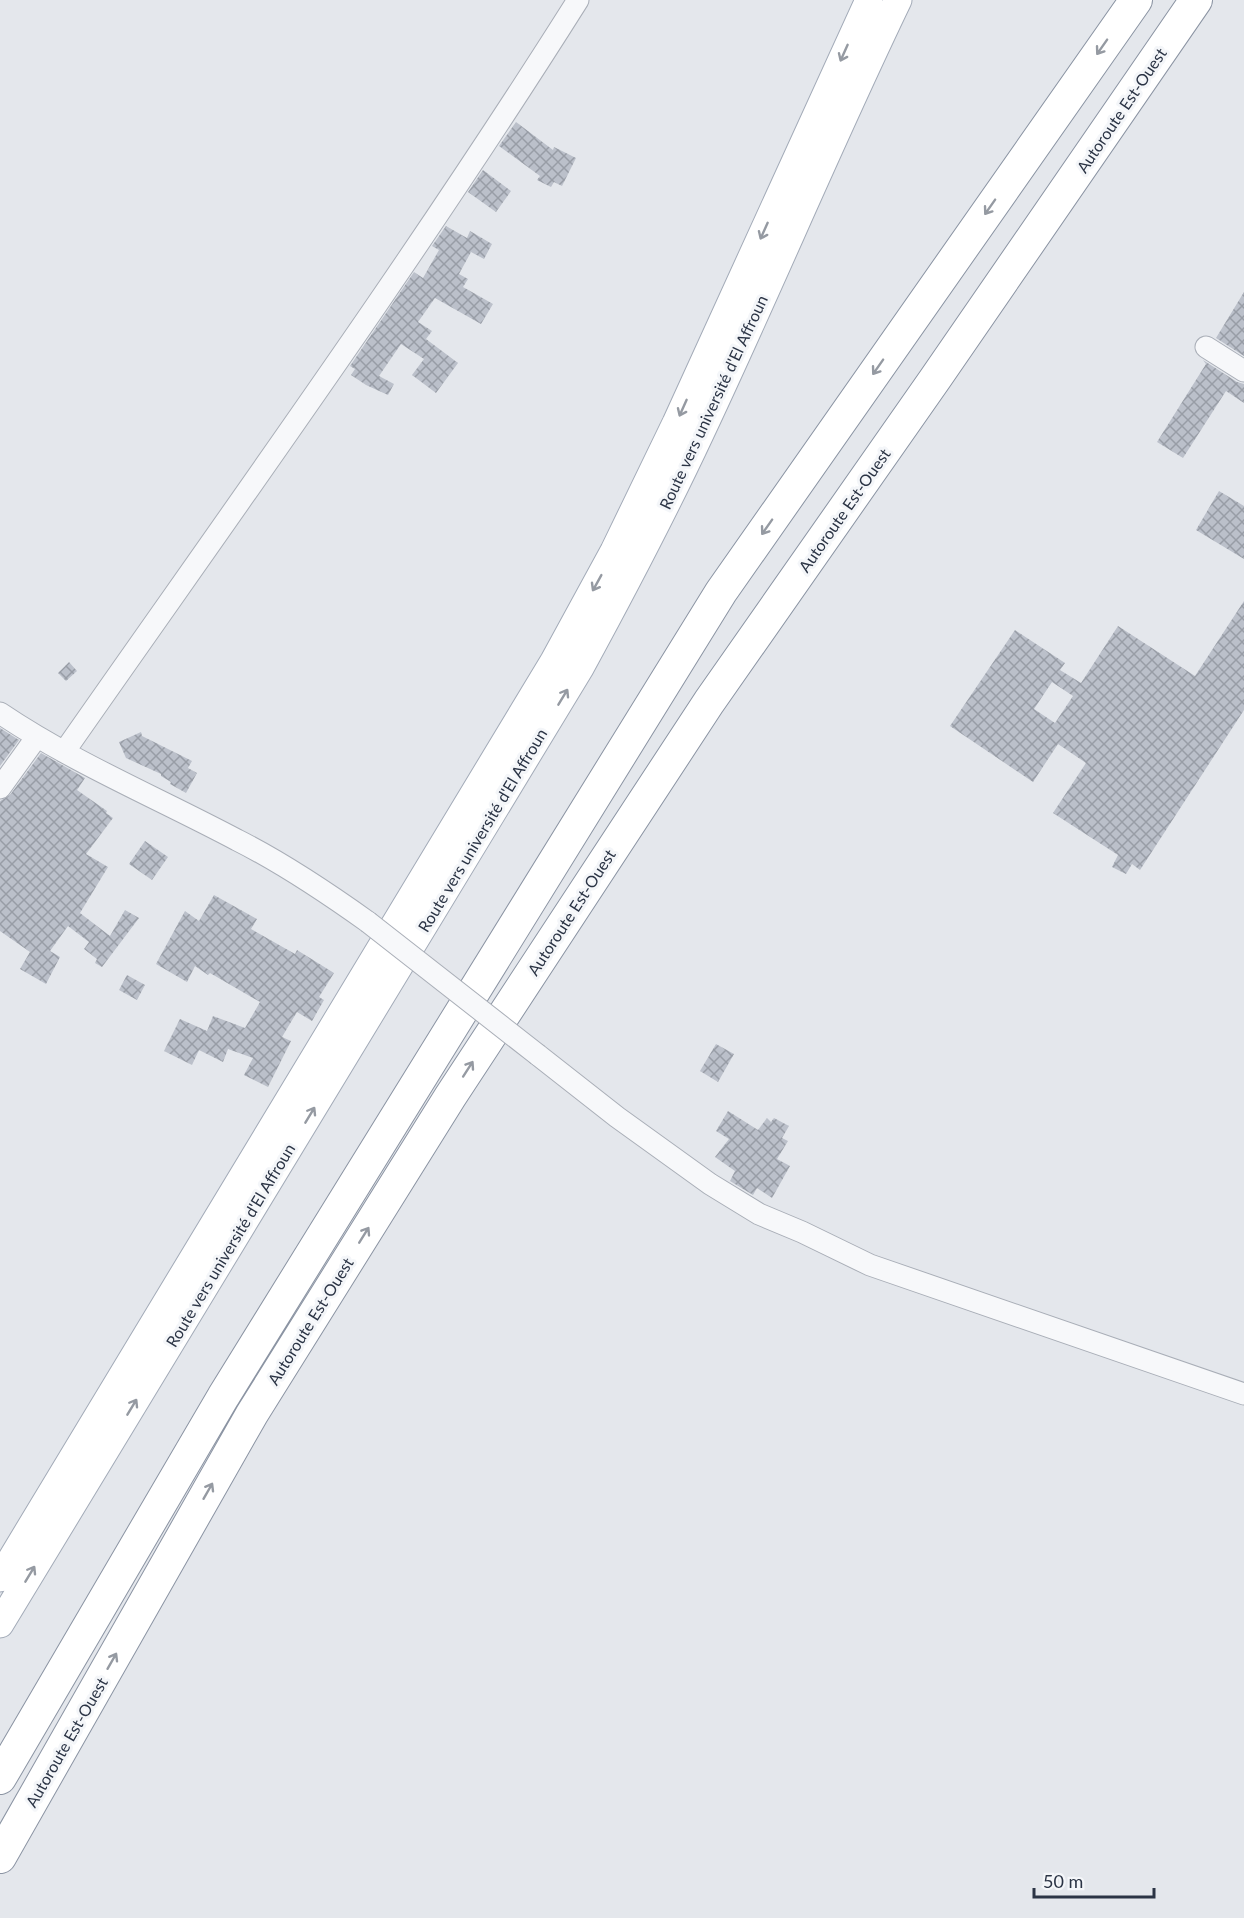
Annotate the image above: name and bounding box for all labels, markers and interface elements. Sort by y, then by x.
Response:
one-way arrow [1096,39,1108,55]
one-way arrow [838,43,849,62]
street label: Autoroute Est-Ouest [1072,44,1170,176]
one-way arrow [984,198,996,215]
one-way arrow [758,221,769,239]
street label: Route vers université d'El Affroun [655,292,771,512]
one-way arrow [872,358,884,374]
one-way arrow [677,399,689,417]
street label: Autoroute Est-Ouest [794,444,894,575]
one-way arrow [761,518,773,534]
one-way arrow [591,574,603,591]
one-way arrow [557,689,569,706]
street label: Route vers université d'El Affroun [414,725,550,935]
street label: Autoroute Est-Ouest [523,845,619,979]
one-way arrow [461,1061,474,1078]
one-way arrow [304,1107,316,1124]
street label: Route vers université d'El Affroun [162,1140,298,1350]
one-way arrow [357,1226,370,1243]
street label: Autoroute Est-Ouest [263,1254,357,1388]
one-way arrow [126,1399,138,1416]
one-way arrow [203,1483,215,1500]
one-way arrow [25,1566,37,1583]
one-way arrow [107,1652,118,1670]
street label: Autoroute Est-Ouest [21,1674,111,1810]
scale bar [1034,1861,1154,1899]
text: 50 m [1043,1870,1083,1892]

